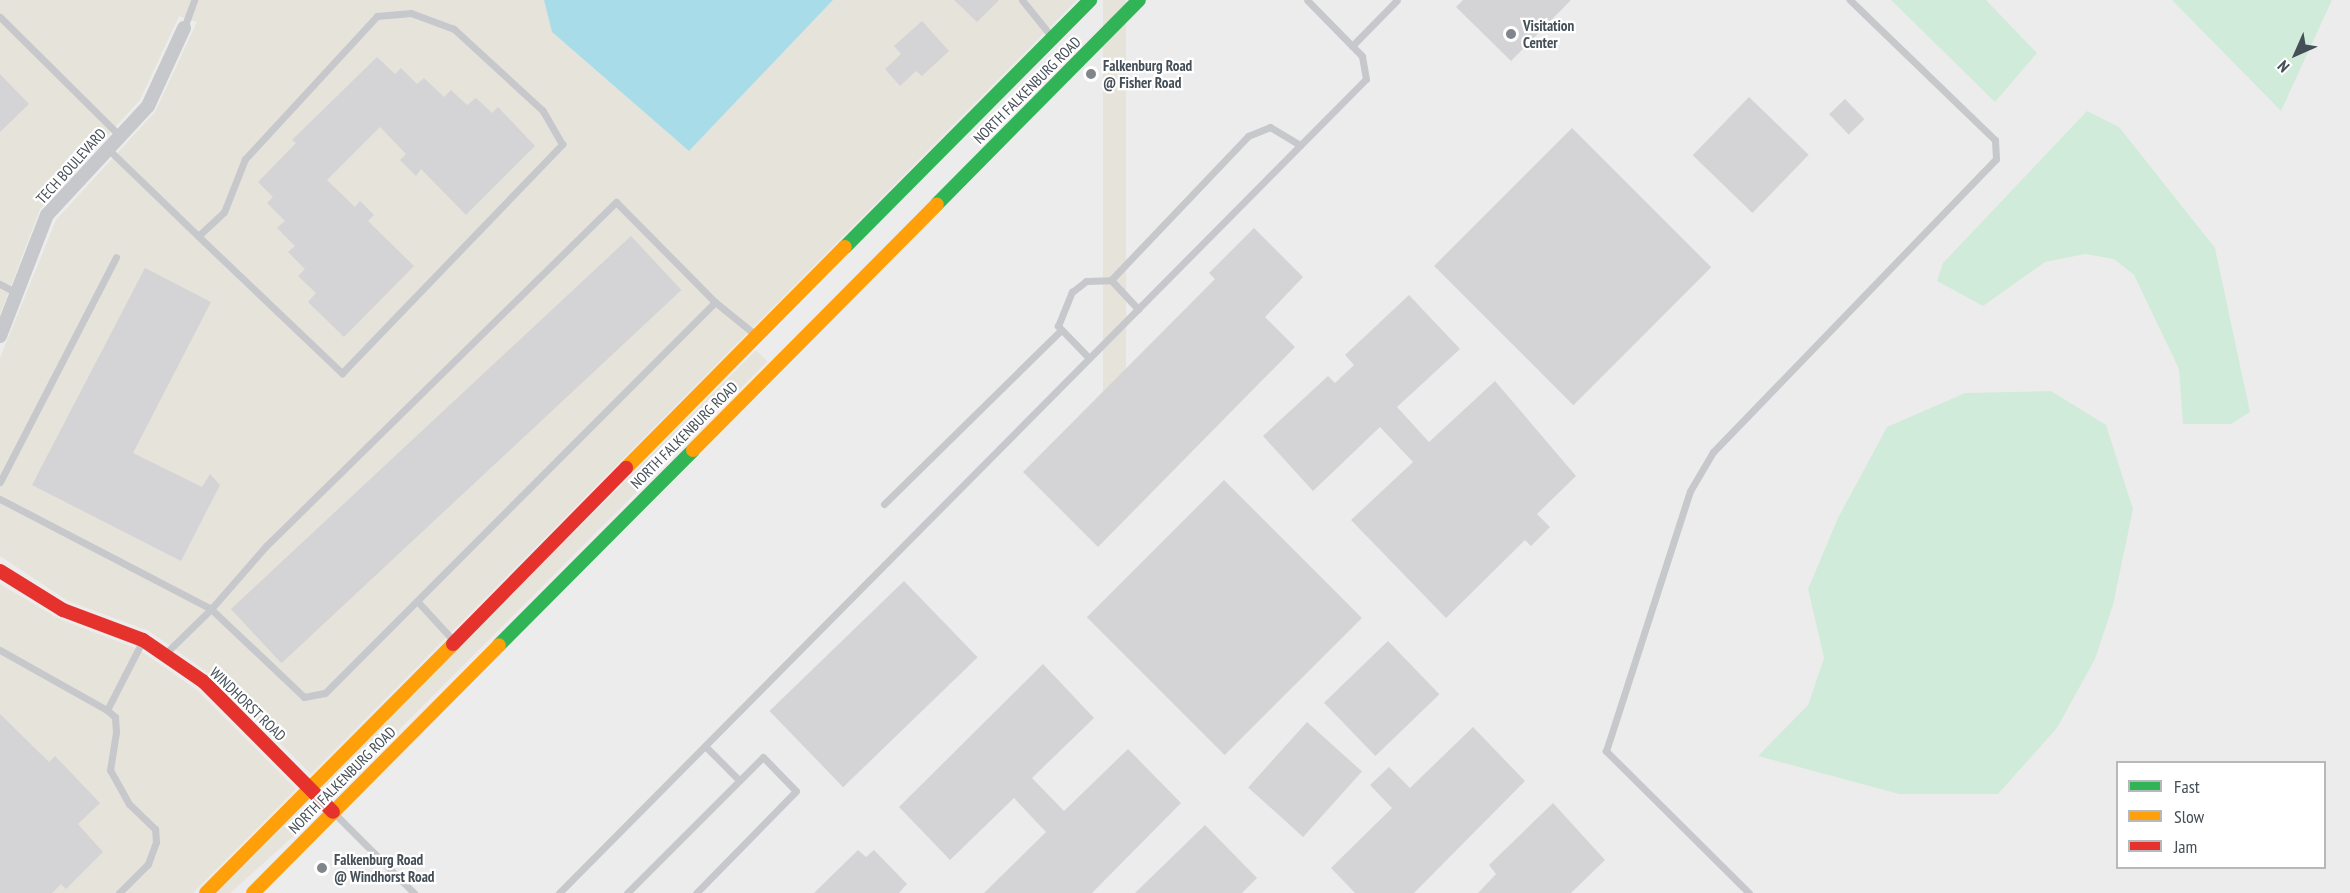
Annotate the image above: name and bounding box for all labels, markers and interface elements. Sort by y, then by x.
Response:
place label: Visitation Center [1523,16,1574,51]
north arrow [2266,24,2326,84]
marker: Visitation Center [1504,27,1518,41]
street label: NORTH FALKENBURG ROAD [970,33,1084,147]
place label: Falkenburg Road @ Fisher Road [1103,56,1192,91]
text: N [2273,57,2293,77]
marker: Falkenburg Road @ Fisher Road [1084,67,1098,81]
street label: TECH BOULEVARD [32,124,110,208]
street label: NORTH FALKENBURG ROAD [627,378,741,492]
street label: WINDHORST ROAD [206,663,290,745]
street label: NORTH FALKENBURG ROAD [285,723,399,837]
legend [2116,761,2326,869]
text: Fast [2174,775,2200,798]
text: Slow [2174,805,2204,828]
text: Jam [2174,835,2197,858]
place label: Falkenburg Road @ Windhorst Road [334,850,435,885]
marker: Falkenburg Road @ Windhorst Road [315,861,329,875]

